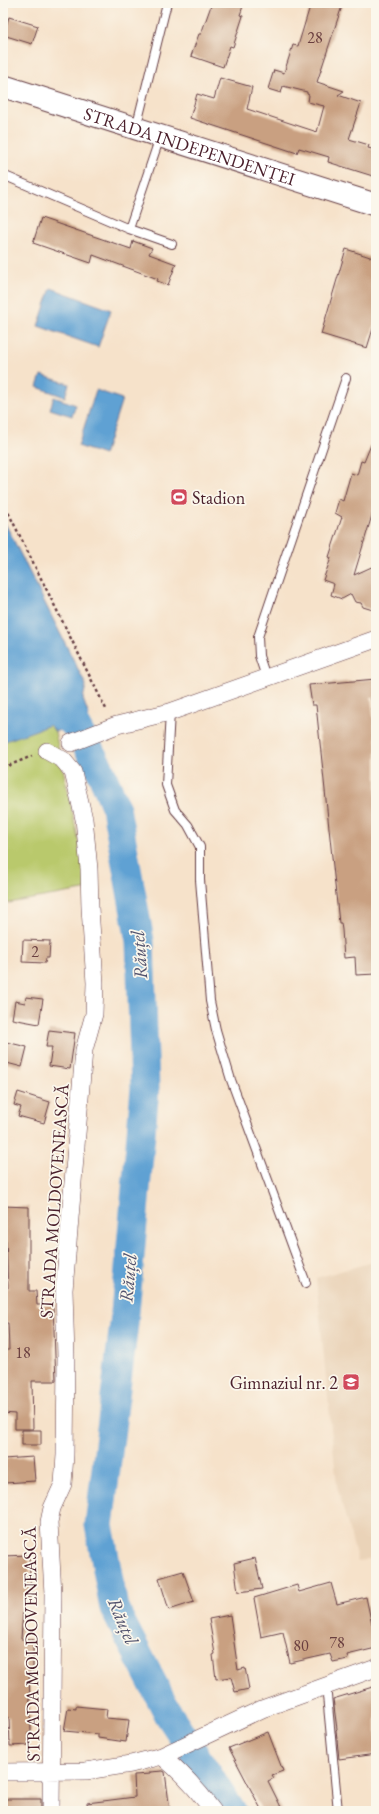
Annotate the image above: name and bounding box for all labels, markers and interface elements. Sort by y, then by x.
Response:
house number: 28 [307,27,323,48]
street label: STRADA INDEPENDENȚEI [81,101,298,190]
place label: Stadion [192,486,246,509]
sports icon: Stadion [169,487,189,507]
water label: Răuțel [125,929,153,980]
house number: 2 [31,941,39,962]
street label: STRADA MOLDOVENEASCĂ [34,1082,74,1319]
water label: Răuțel [113,1252,143,1303]
house number: 18 [15,1342,31,1363]
place label: Gimnaziul nr. 2 [230,1371,338,1394]
school or university icon: Gimnaziul nr. 2 [341,1372,361,1392]
street label: STRADA MOLDOVENEASCĂ [17,1526,45,1762]
water label: Răuțel [102,1594,144,1649]
house number: 78 [329,1632,345,1653]
house number: 80 [293,1635,309,1656]

